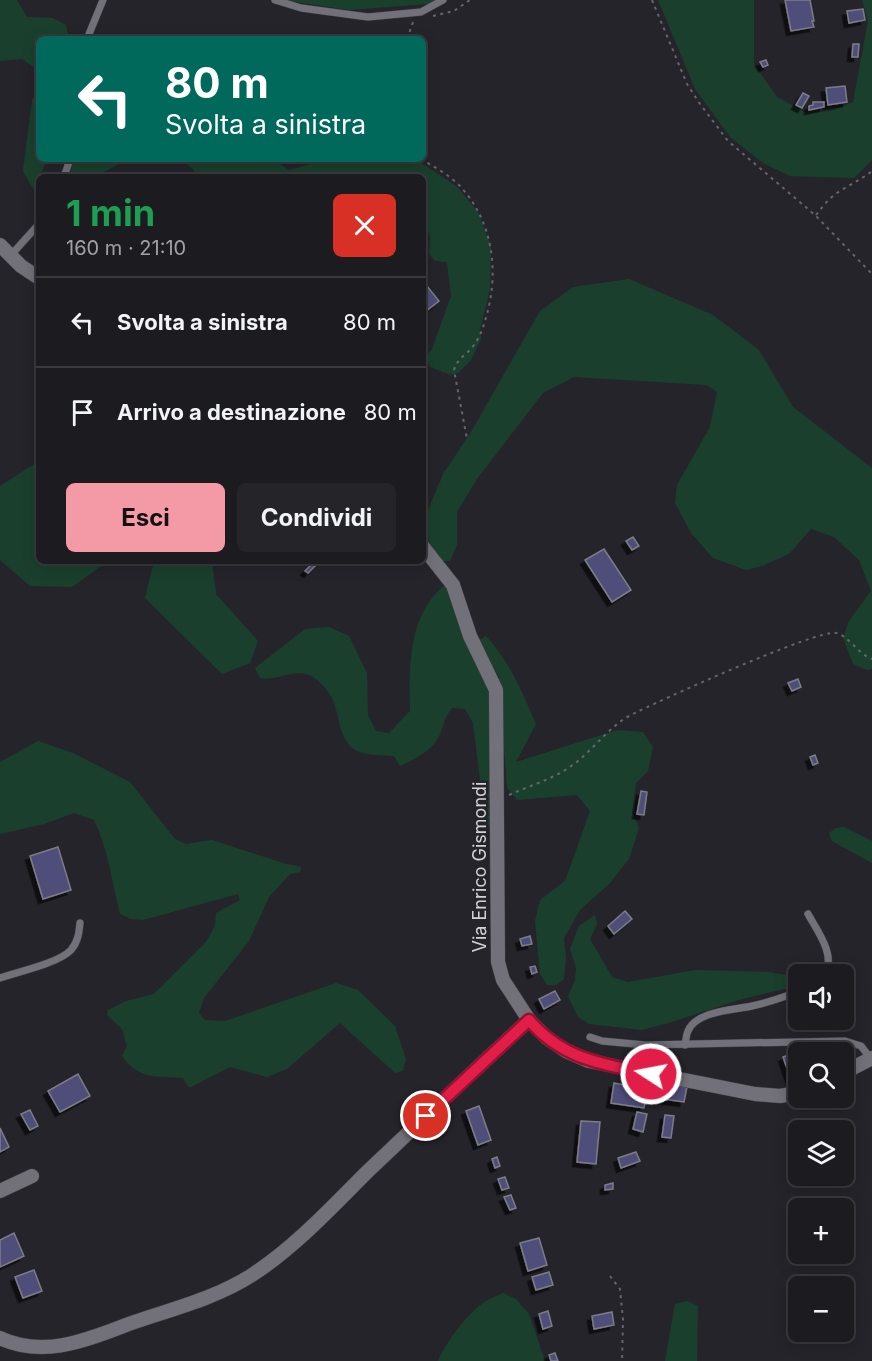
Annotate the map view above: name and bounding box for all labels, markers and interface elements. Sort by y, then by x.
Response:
text: 80 m [165,57,269,108]
icon: left [66,60,144,138]
text: Svolta a sinistra [165,108,366,141]
text: 1 min [66,191,155,235]
button: close [333,194,396,257]
text: 160 m · 21:10 [66,236,186,260]
icon: left [66,306,99,339]
text: Svolta a sinistra [117,309,288,335]
text: 80 m [343,309,396,335]
icon: arrive [66,396,99,429]
text: Arrivo a destinazione [117,399,346,425]
text: 80 m [364,399,417,425]
button: Esci [66,483,225,552]
button: Condividi [237,483,396,552]
street label: Via Enrico Gismondi [469,782,490,952]
map controls [788,964,854,1342]
button: sound [788,964,854,1030]
position arrow [619,1042,683,1106]
button: search [788,1042,854,1108]
pin [400,1090,451,1141]
icon: arrive [409,1099,442,1132]
button: layers [788,1120,854,1186]
button: + [788,1198,854,1264]
button: − [788,1276,854,1342]

